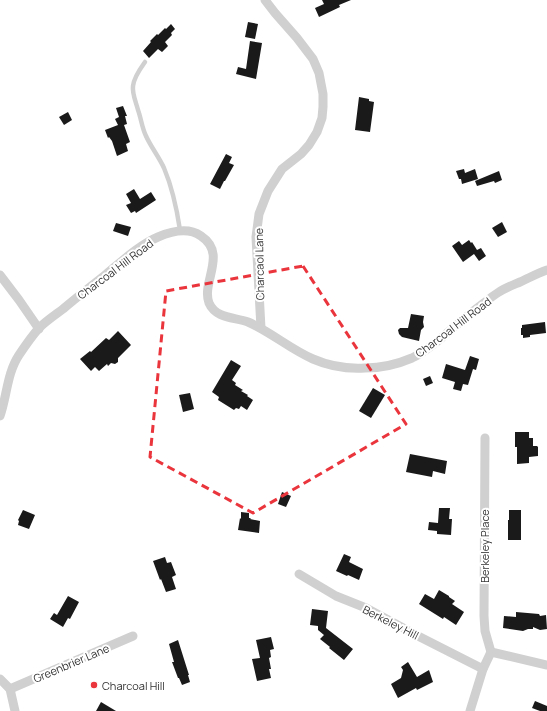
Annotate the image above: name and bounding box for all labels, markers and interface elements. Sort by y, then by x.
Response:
street label: Charcaol Lane [251,227,267,300]
street label: Charcoal Hill Road [74,236,156,302]
street label: Charcoal Hill Road [412,294,494,360]
street label: Berkeley Place [477,509,492,583]
street label: Berkeley Hill [360,601,422,643]
street label: Greenbrier Lane [31,640,112,686]
place label: Charcoal Hill [102,678,165,693]
marker: Charcoal Hill [89,680,99,690]

